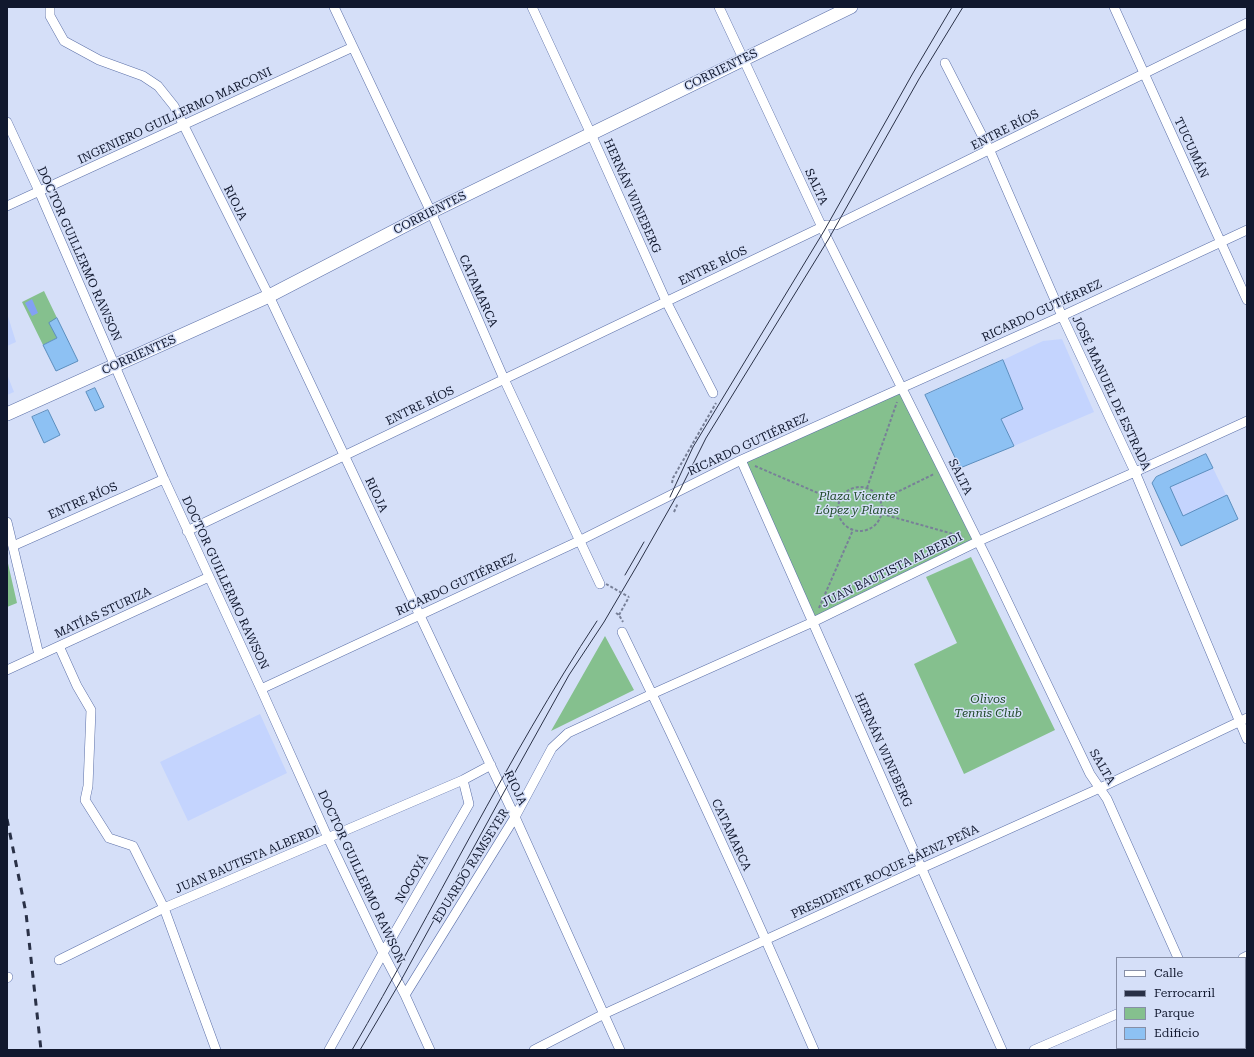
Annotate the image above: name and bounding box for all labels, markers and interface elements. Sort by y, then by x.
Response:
street label: CORRIENTES [682,46,760,94]
street label: INGENIERO GUILLERMO MARCONI [76,65,274,167]
street label: ENTRE RÍOS [969,107,1041,153]
street label: TUCUMÁN [1171,115,1211,181]
street label: HERNÁN WINEBERG [600,137,664,255]
street label: DOCTOR GUILLERMO RAWSON [34,164,124,344]
street label: SALTA [801,167,831,207]
street label: RIOJA [220,183,250,223]
street label: CORRIENTES [391,188,469,238]
street label: ENTRE RÍOS [677,243,749,289]
street label: CATAMARCA [456,253,500,329]
street label: RICARDO GUTIÉRREZ [980,277,1104,345]
street label: JOSÉ MANUEL DE ESTRADA [1069,313,1153,473]
street label: CORRIENTES [100,332,178,378]
street label: ENTRE RÍOS [384,383,456,429]
street label: RICARDO GUTIÉRREZ [686,411,810,479]
street label: SALTA [945,457,975,497]
street label: RIOJA [362,475,390,515]
street label: ENTRE RÍOS [46,479,120,523]
park label: Plaza Vicente López y Planes [815,489,899,517]
street label: DOCTOR GUILLERMO RAWSON [178,494,272,672]
street label: JUAN BAUTISTA ALBERDI [819,530,965,610]
street label: RICARDO GUTIÉRREZ [394,551,518,619]
street label: MATÍAS STURIZA [52,584,154,642]
street label: HERNÁN WINEBERG [851,691,915,809]
park label: Olivos Tennis Club [954,692,1022,720]
street label: SALTA [1086,747,1118,787]
street label: RIOJA [501,768,529,808]
street label: DOCTOR GUILLERMO RAWSON [314,788,408,966]
street label: CATAMARCA [708,797,754,873]
street label: EDUARDO RAMSEYER [430,806,512,926]
street label: PRESIDENTE ROQUE SÁENZ PEÑA [789,822,981,922]
street label: JUAN BAUTISTA ALBERDI [173,823,321,897]
street label: NOGOYÁ [392,852,432,906]
legend [1116,957,1246,1049]
text: Calle [1154,966,1183,980]
text: Ferrocarril [1154,986,1215,1000]
text: Parque [1154,1006,1194,1020]
text: Edificio [1154,1026,1199,1040]

